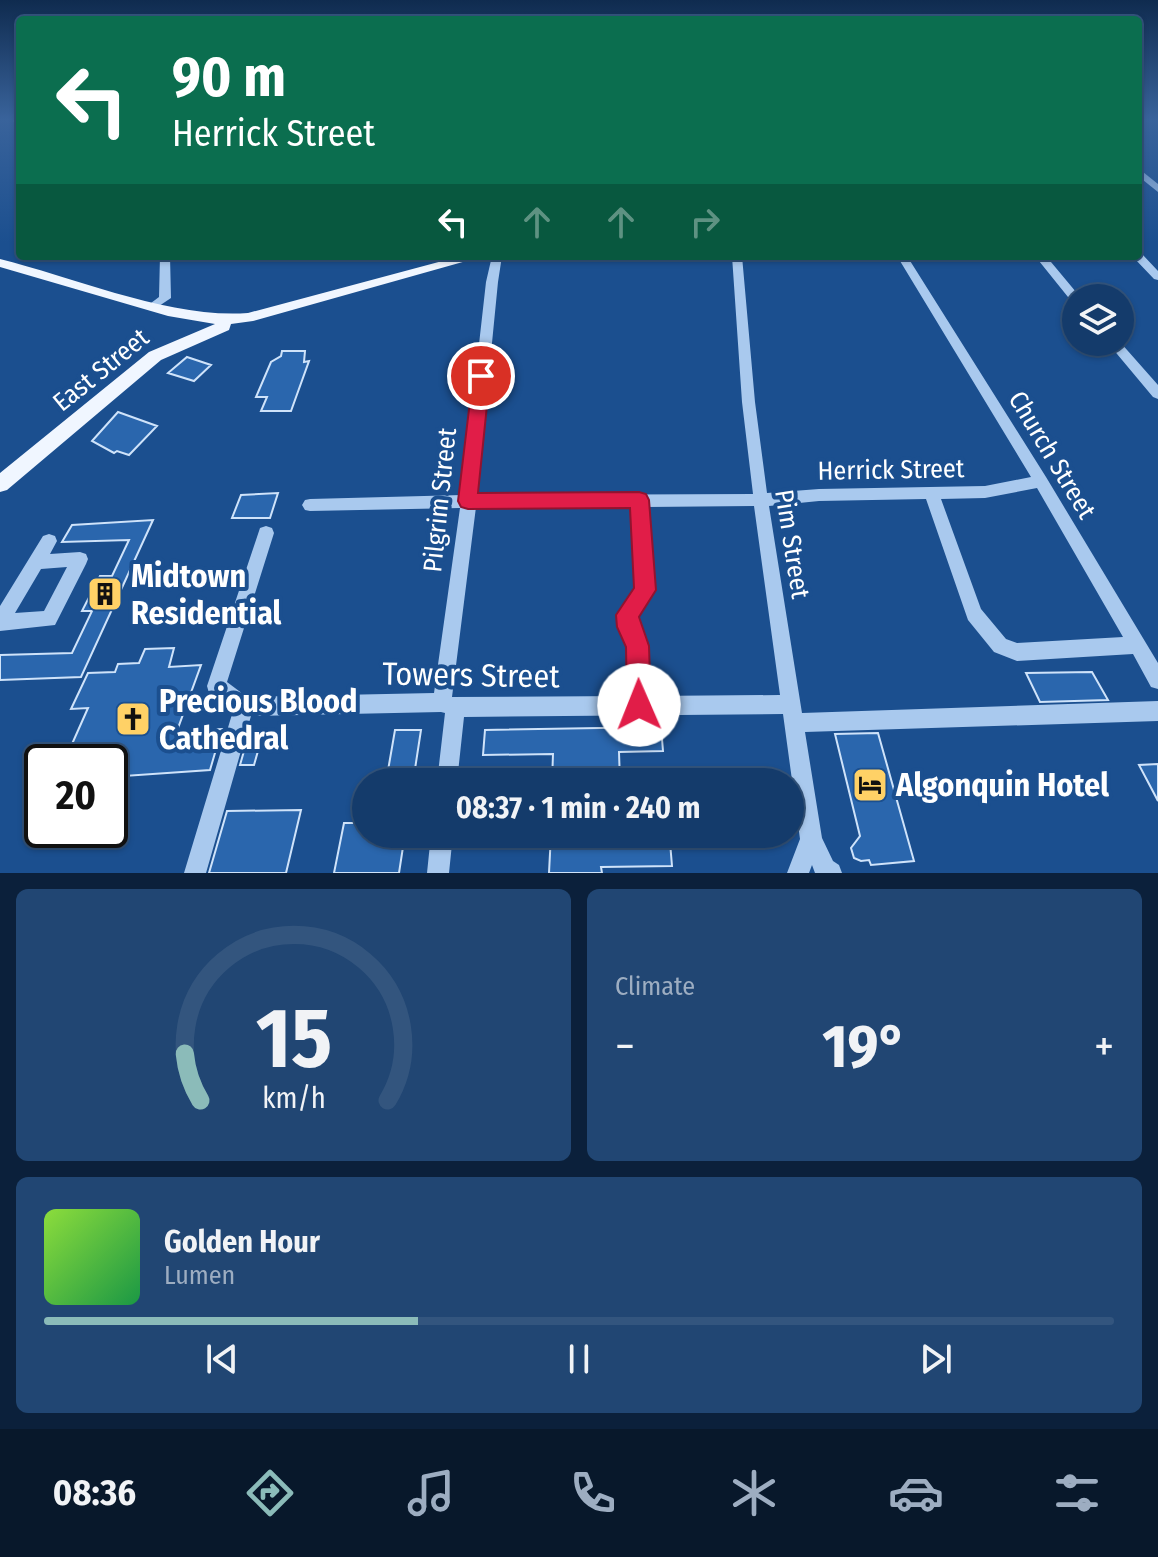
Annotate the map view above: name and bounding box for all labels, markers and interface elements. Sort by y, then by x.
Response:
text: 90 m [172,44,286,111]
icon: left [40,48,144,152]
text: Herrick Street [172,112,375,156]
icon: left [431,200,475,244]
icon: ahead [515,200,559,244]
icon: ahead [599,200,643,244]
icon: right [683,200,727,244]
map controls [1062,284,1134,356]
button: layers [1062,284,1134,356]
street label: East Street [47,322,155,418]
pin [447,342,515,410]
icon: arrive [459,354,503,398]
street label: Church Street [1002,386,1102,525]
street label: Pilgrim Street [417,426,463,574]
street label: Herrick Street [817,453,965,487]
street label: Pim Street [768,487,816,601]
place label: Midtown Residential [131,557,282,632]
building icon: Midtown Residential [86,575,124,613]
street label: Towers Street [382,654,560,696]
position arrow [597,663,681,747]
place label: Precious Blood Cathedral [159,682,358,757]
church icon: Precious Blood Cathedral [114,700,152,738]
speed limit sign: 20 [24,744,128,848]
hotel icon: Algonquin Hotel [851,766,889,804]
place label: Algonquin Hotel [895,766,1109,804]
text: 08:37 · 1 min · 240 m [456,790,700,826]
text: Climate [615,971,695,1002]
text: 15 [255,989,332,1089]
text: 19° [822,1011,907,1083]
text: − [615,1020,635,1073]
text: + [1094,1020,1114,1073]
text: km/h [262,1081,325,1116]
text: Golden Hour [164,1224,320,1260]
text: Lumen [164,1260,235,1291]
icon: previous [200,1337,244,1381]
icon: pause [557,1337,601,1381]
icon: next [914,1337,958,1381]
icon: directions [242,1465,298,1521]
icon: music [403,1465,459,1521]
icon: phone [565,1465,621,1521]
icon: climate [726,1465,782,1521]
icon: car [888,1465,944,1521]
icon: filters [1049,1465,1105,1521]
text: 08:36 [53,1471,136,1515]

